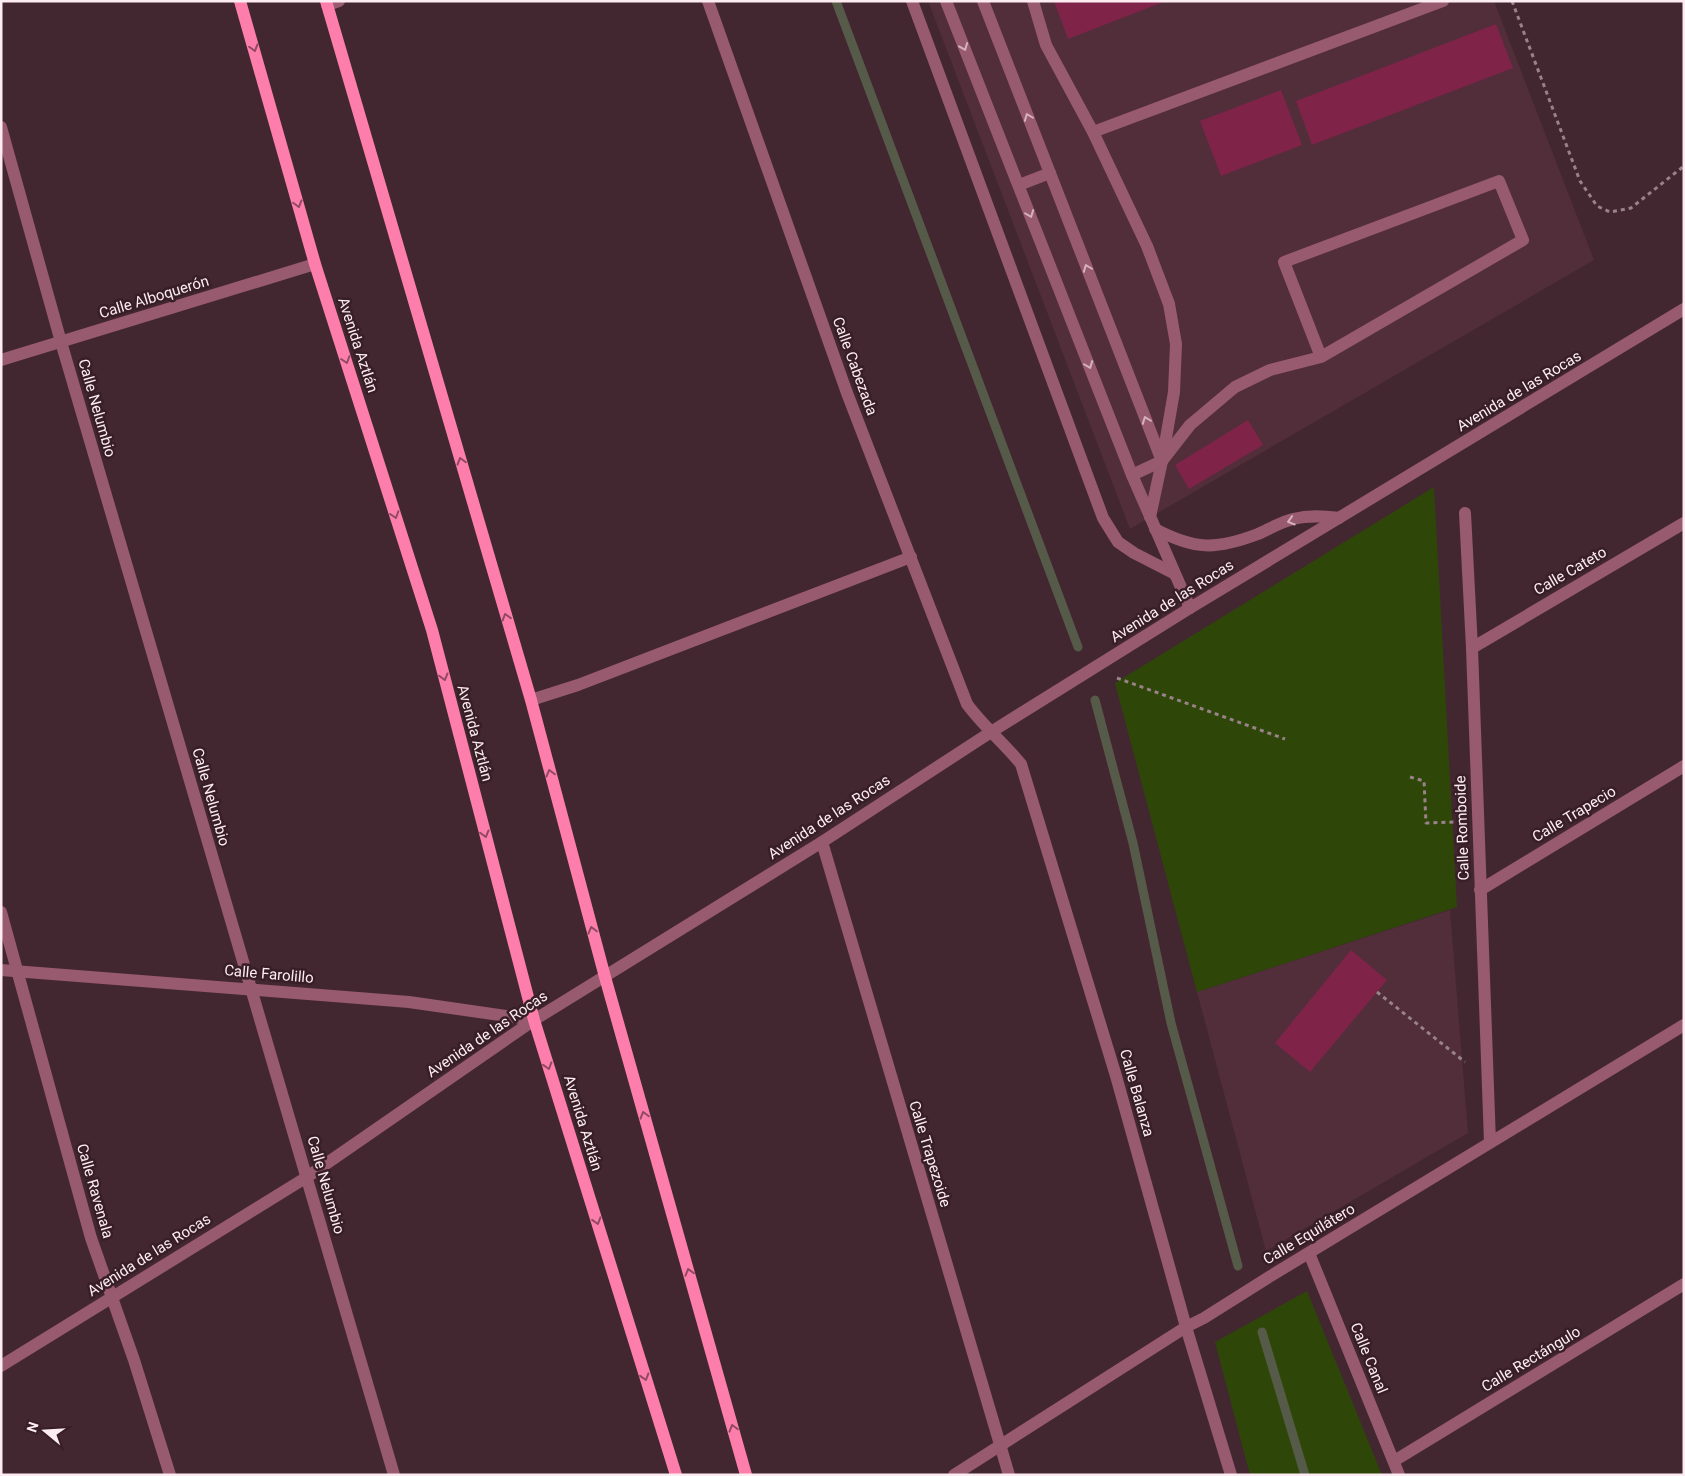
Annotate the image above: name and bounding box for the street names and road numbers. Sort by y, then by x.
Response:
street label: Calle Alboquerón [97,272,211,322]
street label: Avenida Aztlán [334,295,382,395]
street label: Calle Cabezada [829,314,881,418]
street label: Avenida de las Rocas [1454,347,1584,435]
street label: Calle Nelumbio [74,357,120,459]
street label: Calle Cateto [1530,543,1610,599]
street label: Avenida de las Rocas [1107,556,1237,646]
street label: Avenida Aztlán [453,683,497,783]
street label: Calle Nelumbio [188,746,234,848]
street label: Avenida de las Rocas [765,771,893,863]
street label: Calle Romboide [1451,775,1473,881]
street label: Calle Trapecio [1529,782,1619,846]
street label: Calle Farolillo [224,961,314,987]
street label: Avenida de las Rocas [423,987,551,1081]
street label: Calle Balanza [1116,1047,1158,1139]
street label: Avenida Aztlán [560,1073,606,1173]
street label: Calle Trapezoide [905,1099,955,1209]
street label: Calle Nelumbio [303,1134,349,1236]
street label: Calle Ravenala [73,1142,117,1240]
street label: Calle Equilátero [1260,1200,1358,1268]
street label: Avenida de las Rocas [84,1210,214,1300]
street label: Calle Canal [1347,1320,1391,1396]
street label: Calle Rectángulo [1478,1322,1584,1396]

